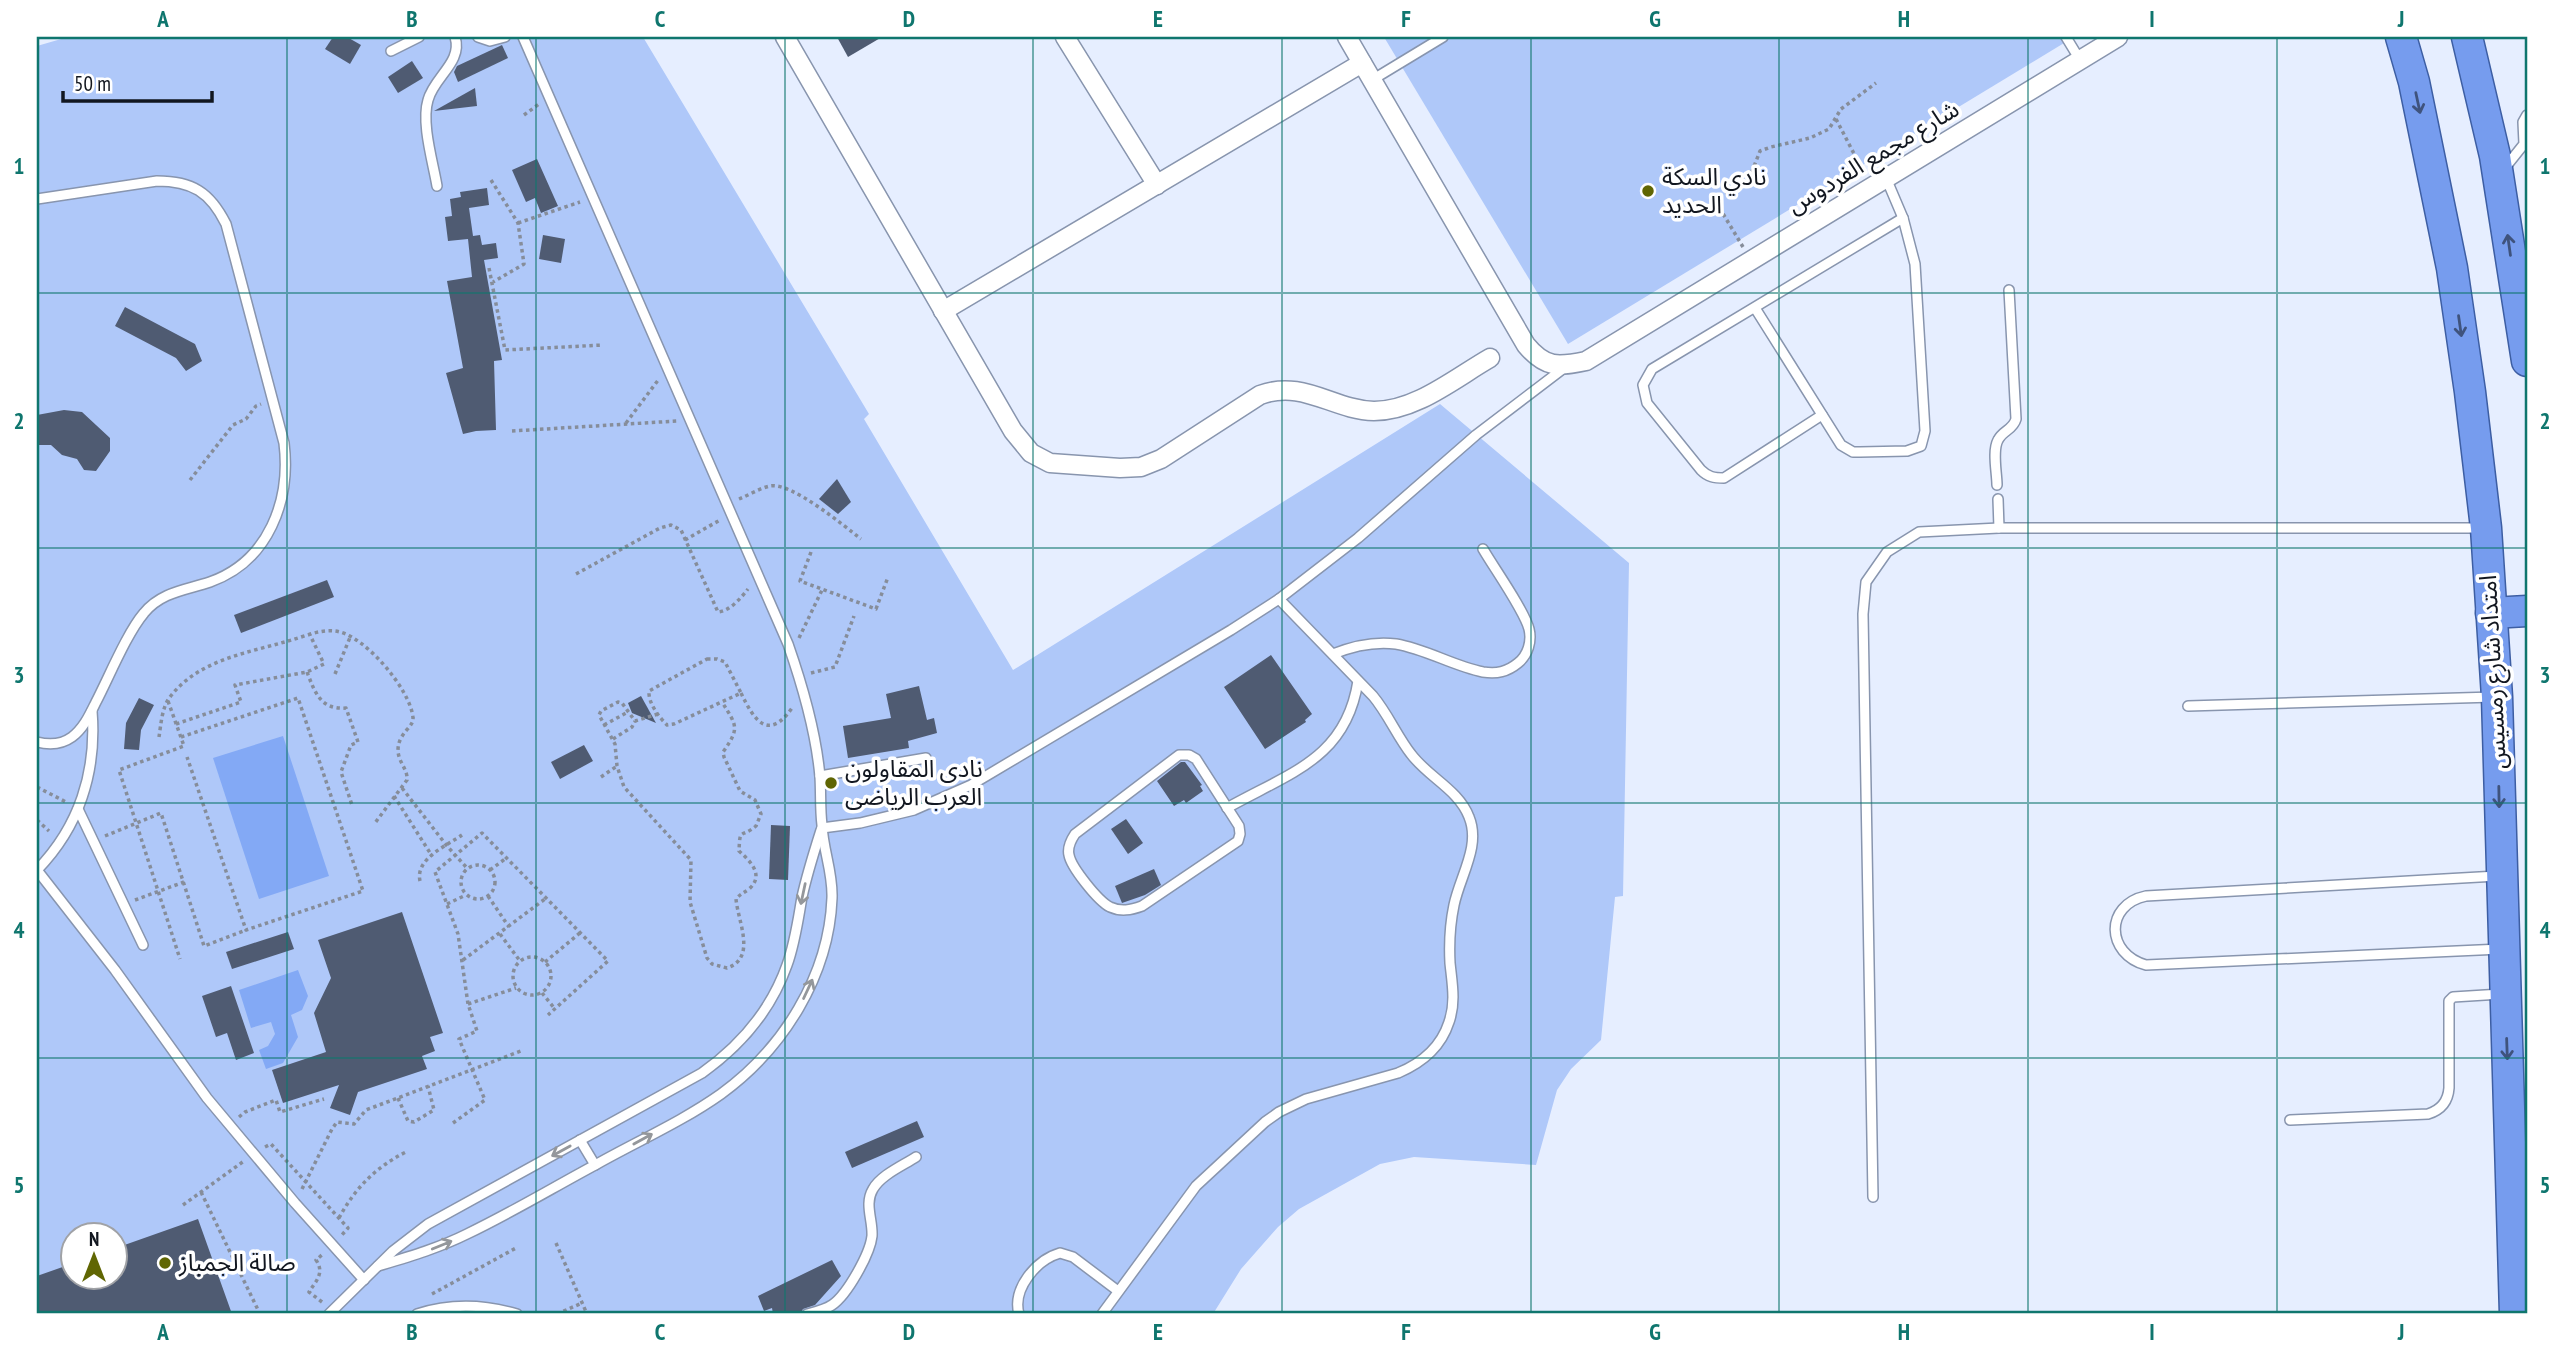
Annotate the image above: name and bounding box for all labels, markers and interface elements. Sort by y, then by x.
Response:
text: A [156,4,169,33]
text: B [406,4,418,33]
text: C [655,4,666,33]
text: D [903,4,915,33]
text: E [1153,4,1163,33]
text: F [1401,4,1411,33]
text: G [1649,4,1661,33]
text: H [1898,4,1910,33]
text: I [2149,4,2155,33]
text: J [2397,4,2404,33]
scale bar [63,60,212,104]
text: 50 m [74,70,111,97]
one-way arrow [2412,91,2426,114]
street label: شارع مجمع الفردوس [1781,93,1965,222]
text: 1 [14,151,25,180]
text: 1 [2540,151,2551,180]
place label: نادي السكة الحديد [1662,161,1766,220]
marker: نادي السكة الحديد [1640,183,1656,199]
one-way arrow [2502,234,2515,257]
one-way arrow [2454,314,2467,337]
text: 2 [14,406,25,435]
text: 2 [2540,406,2551,435]
street label: امتداد شارع رمسيس [2472,574,2515,770]
text: 3 [14,660,25,689]
text: 3 [2540,660,2551,689]
place label: نادى المقاولون العرب الرياضى [845,753,983,812]
marker: نادى المقاولون العرب الرياضى [823,775,839,791]
one-way arrow [2492,785,2506,808]
one-way arrow [796,882,809,905]
text: 4 [14,915,25,944]
text: 4 [2540,915,2551,944]
one-way arrow [802,979,815,1000]
one-way arrow [2500,1037,2513,1060]
one-way arrow [632,1131,653,1145]
one-way arrow [551,1144,571,1158]
text: 5 [14,1170,25,1199]
text: 5 [2540,1170,2551,1199]
north arrow [60,1222,130,1292]
text: N [89,1227,99,1251]
one-way arrow [431,1237,453,1250]
place label: صالة الجمباز [178,1247,296,1278]
marker: صالة الجمباز [157,1255,173,1271]
text: A [156,1317,169,1346]
text: B [406,1317,418,1346]
text: C [655,1317,666,1346]
text: D [903,1317,915,1346]
text: E [1153,1317,1163,1346]
text: F [1401,1317,1411,1346]
text: G [1649,1317,1661,1346]
text: H [1898,1317,1910,1346]
text: I [2149,1317,2155,1346]
text: J [2397,1317,2404,1346]

